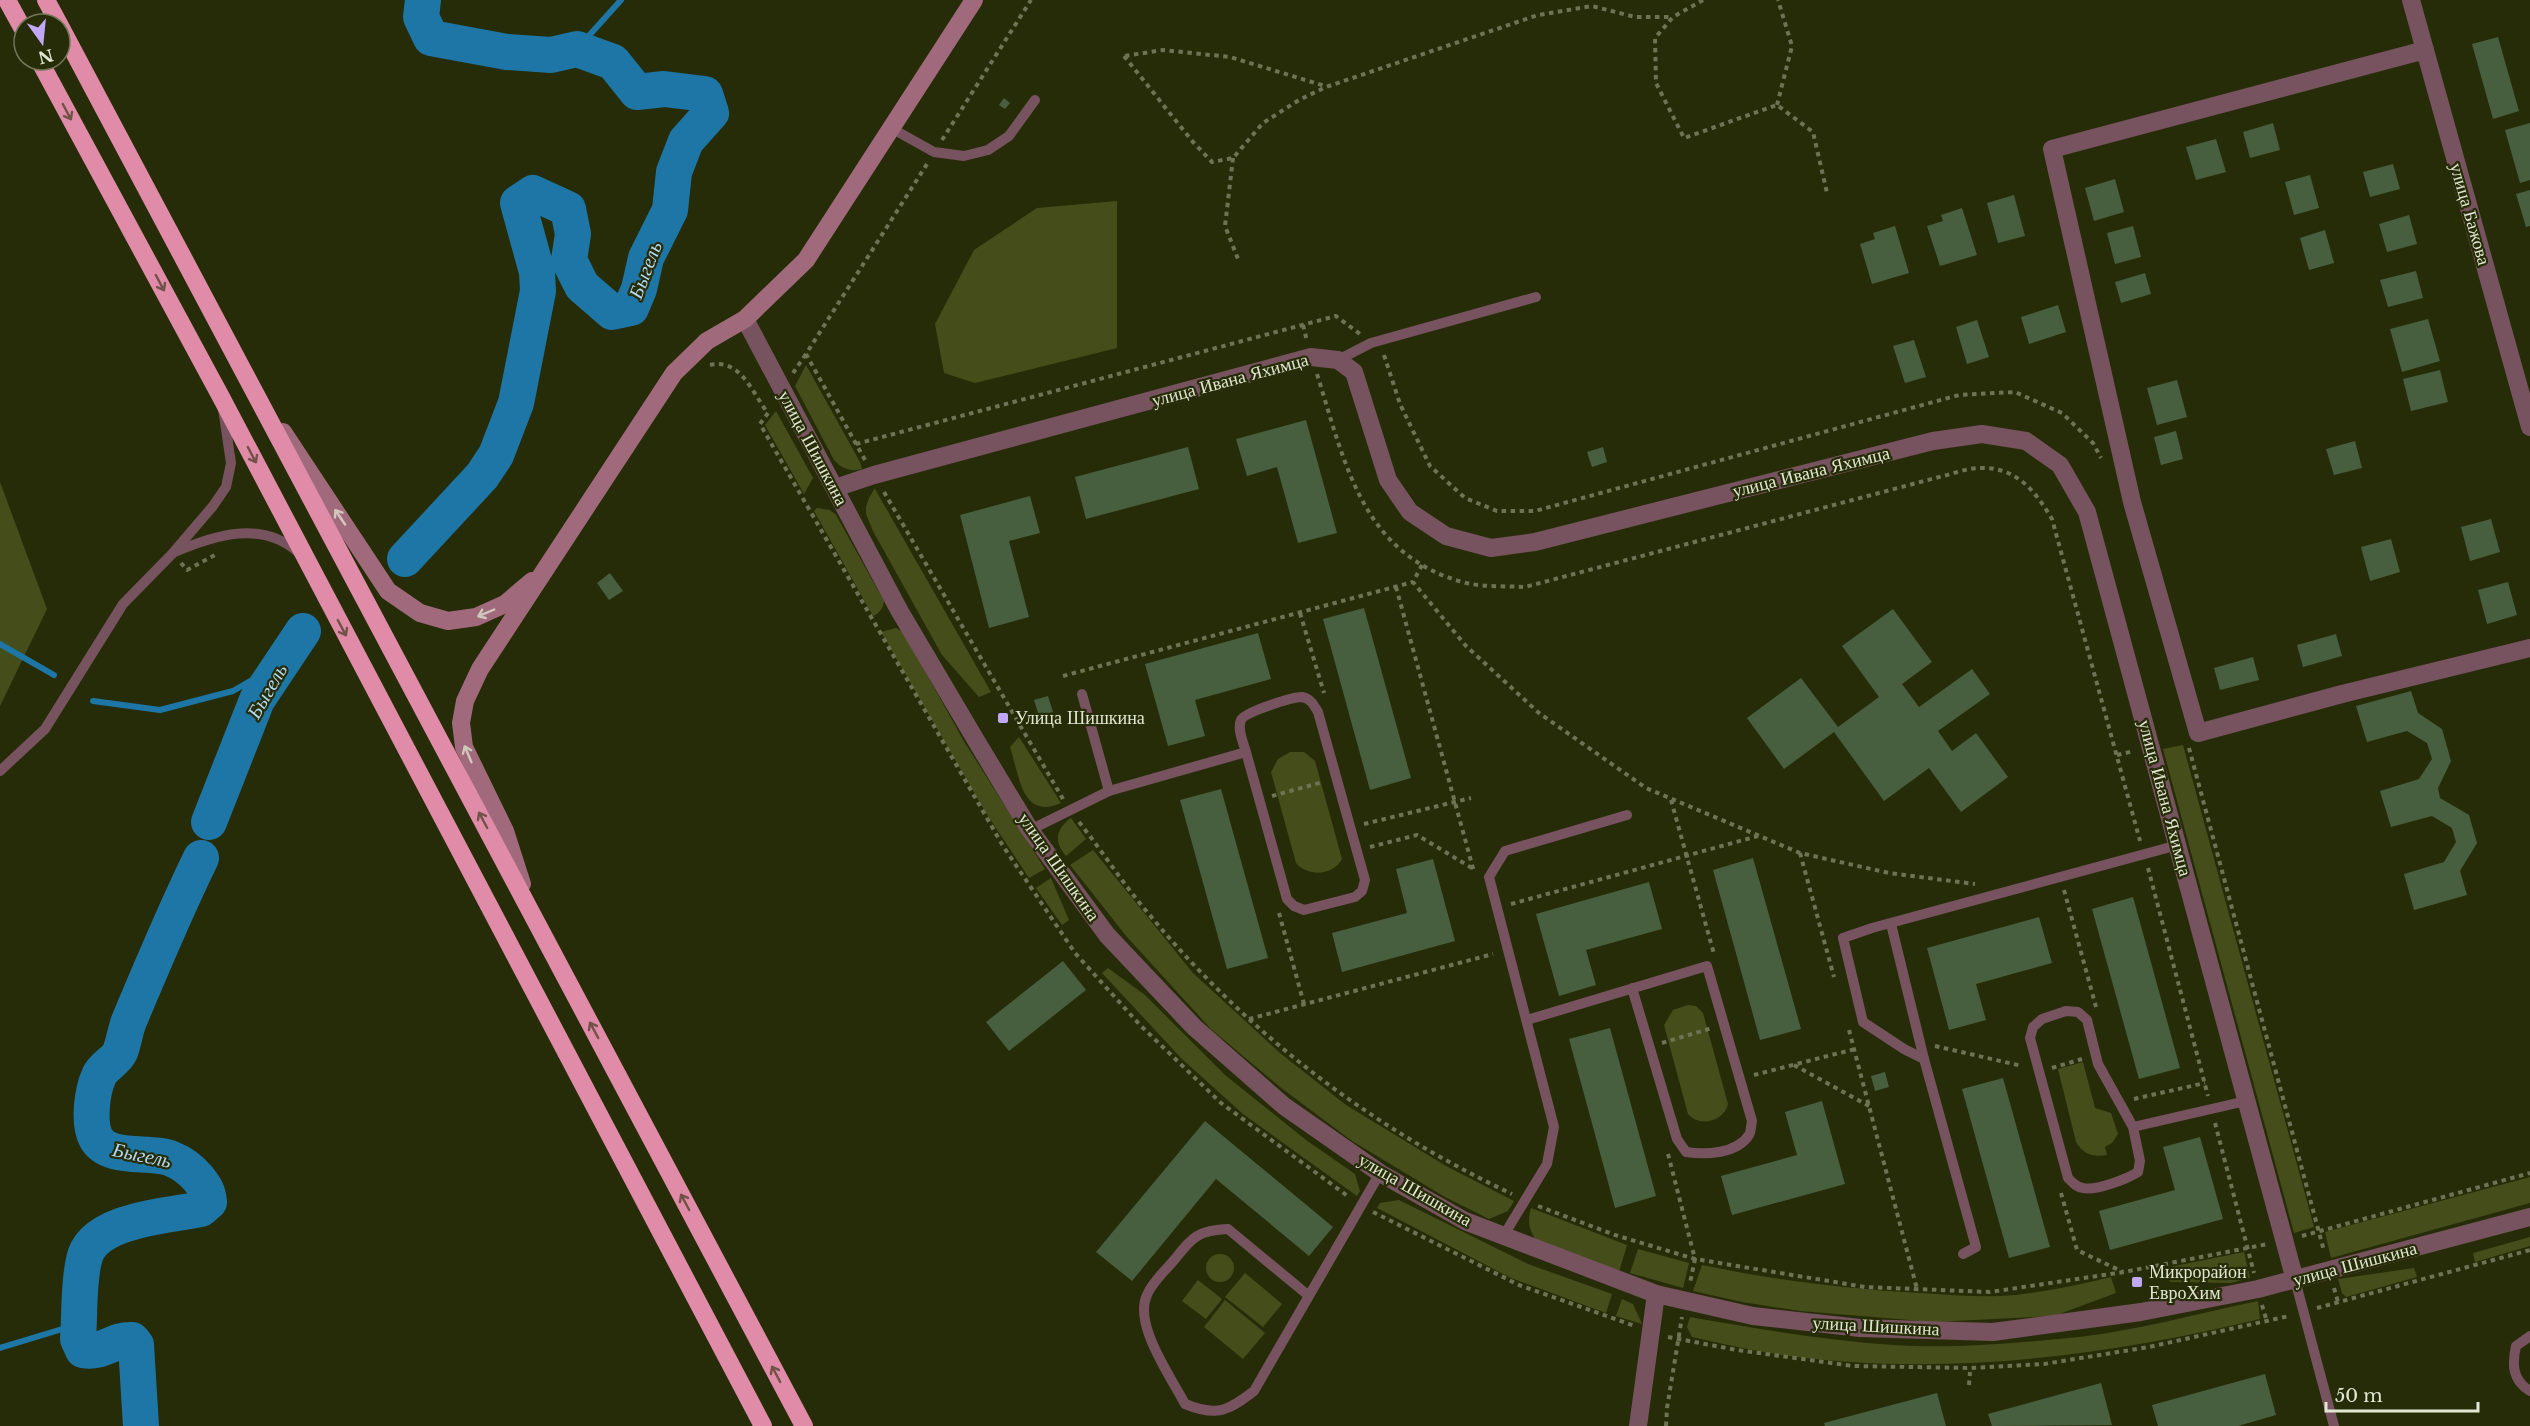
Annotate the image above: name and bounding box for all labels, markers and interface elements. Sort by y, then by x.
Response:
north arrow [12,12,72,72]
text: N [36,45,56,68]
one-way arrow [62,102,73,120]
street label: улица Бажова [2445,160,2495,268]
water label: Быгель [623,238,667,303]
one-way arrow [154,274,166,291]
street label: улица Ивана Яхимца [1149,348,1311,412]
street label: улица Шишкина [773,387,853,509]
street label: улица Ивана Яхимца [1730,442,1892,502]
one-way arrow [246,446,258,464]
one-way arrow [334,509,346,526]
one-way arrow [477,608,495,619]
one-way arrow [337,618,348,636]
water label: Быгель [241,659,292,724]
place label: Улица Шишкина [1015,707,1145,729]
marker: Улица Шишкина [996,711,1010,725]
street label: улица Ивана Яхимца [2133,717,2197,879]
one-way arrow [462,745,473,763]
street label: улица Шишкина [1013,809,1105,925]
one-way arrow [477,812,489,829]
one-way arrow [588,1021,599,1039]
water label: Быгель [109,1137,174,1173]
street label: улица Шишкина [1354,1149,1476,1231]
one-way arrow [679,1194,691,1211]
street label: улица Шишкина [2291,1237,2419,1291]
place label: Микрорайон ЕвроХим [2149,1261,2247,1304]
marker: Микрорайон ЕвроХим [2130,1275,2144,1289]
street label: улица Шишкина [1812,1312,1940,1340]
one-way arrow [770,1366,781,1384]
scale bar [2326,1375,2478,1413]
text: 50 m [2335,1385,2383,1407]

